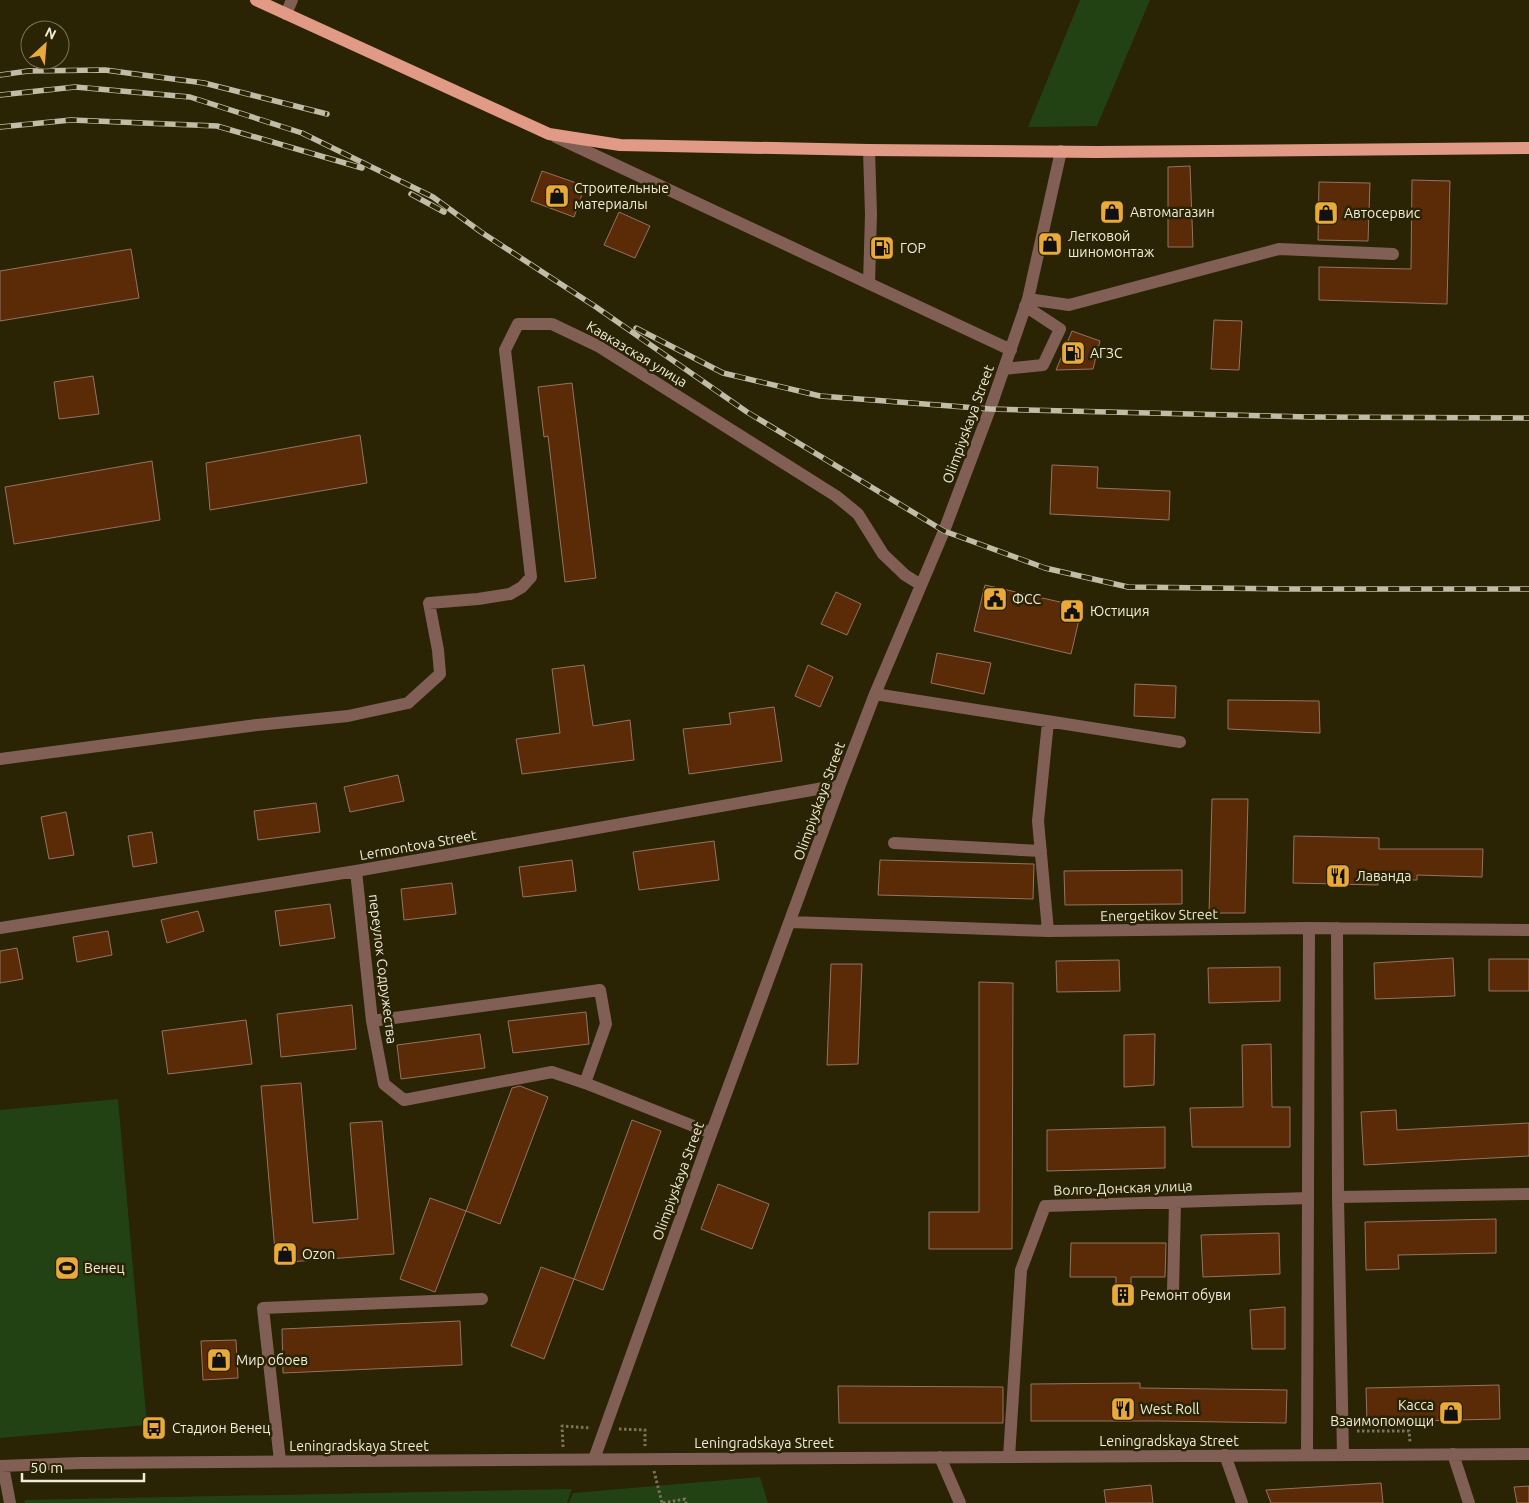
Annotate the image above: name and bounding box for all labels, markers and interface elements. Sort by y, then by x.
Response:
north arrow [20,20,70,70]
text: N [42,24,59,43]
place label: Строительные материалы [574,180,669,212]
shop icon: Строительные материалы [544,183,570,209]
shop icon: Автомагазин [1099,199,1125,225]
shop icon: Автосервис [1313,200,1339,226]
place label: Автомагазин [1130,204,1215,220]
place label: Автосервис [1344,205,1421,221]
place label: Легковой шиномонтаж [1068,228,1155,260]
shop icon: Легковой шиномонтаж [1037,231,1063,257]
fuel station icon: ГОР [869,235,895,261]
place label: ГОР [900,240,926,256]
street label: Кавказская улица [584,318,690,390]
fuel station icon: АГЗС [1060,340,1086,366]
place label: АГЗС [1090,345,1123,361]
street label: Olimpiyskaya Street [939,362,997,485]
public building icon: ФСС [982,586,1008,612]
place label: ФСС [1012,591,1042,607]
public building icon: Юстиция [1059,598,1085,624]
place label: Юстиция [1090,603,1149,619]
street label: Olimpiyskaya Street [790,739,848,862]
street label: Lermontova Street [358,827,478,863]
restaurant icon: Лаванда [1325,863,1351,889]
place label: Лаванда [1356,868,1411,884]
street label: переулок Содружества [366,893,400,1045]
street label: Energetikov Street [1100,906,1218,924]
street label: Olimpiyskaya Street [649,1119,707,1242]
street label: Волго-Донская улица [1053,1178,1193,1198]
shop icon: Ozon [272,1241,298,1267]
place label: Ozon [302,1246,335,1262]
sports icon: Венец [54,1255,80,1281]
place label: Венец [84,1260,125,1276]
building icon: Ремонт обуви [1110,1282,1136,1308]
place label: Ремонт обуви [1140,1287,1231,1303]
shop icon: Мир обоев [206,1347,232,1373]
place label: Мир обоев [236,1352,308,1368]
restaurant icon: West Roll [1110,1396,1136,1422]
place label: Касса Взаимопомощи [1330,1397,1434,1429]
shop icon: Касса Взаимопомощи [1438,1400,1464,1426]
place label: West Roll [1140,1401,1200,1417]
bus stop icon: Стадион Венец [141,1415,167,1441]
place label: Стадион Венец [172,1420,270,1436]
street label: Leningradskaya Street [1099,1433,1239,1449]
street label: Leningradskaya Street [694,1435,834,1451]
street label: Leningradskaya Street [289,1438,429,1454]
scale bar [22,1450,145,1482]
text: 50 m [30,1459,63,1476]

